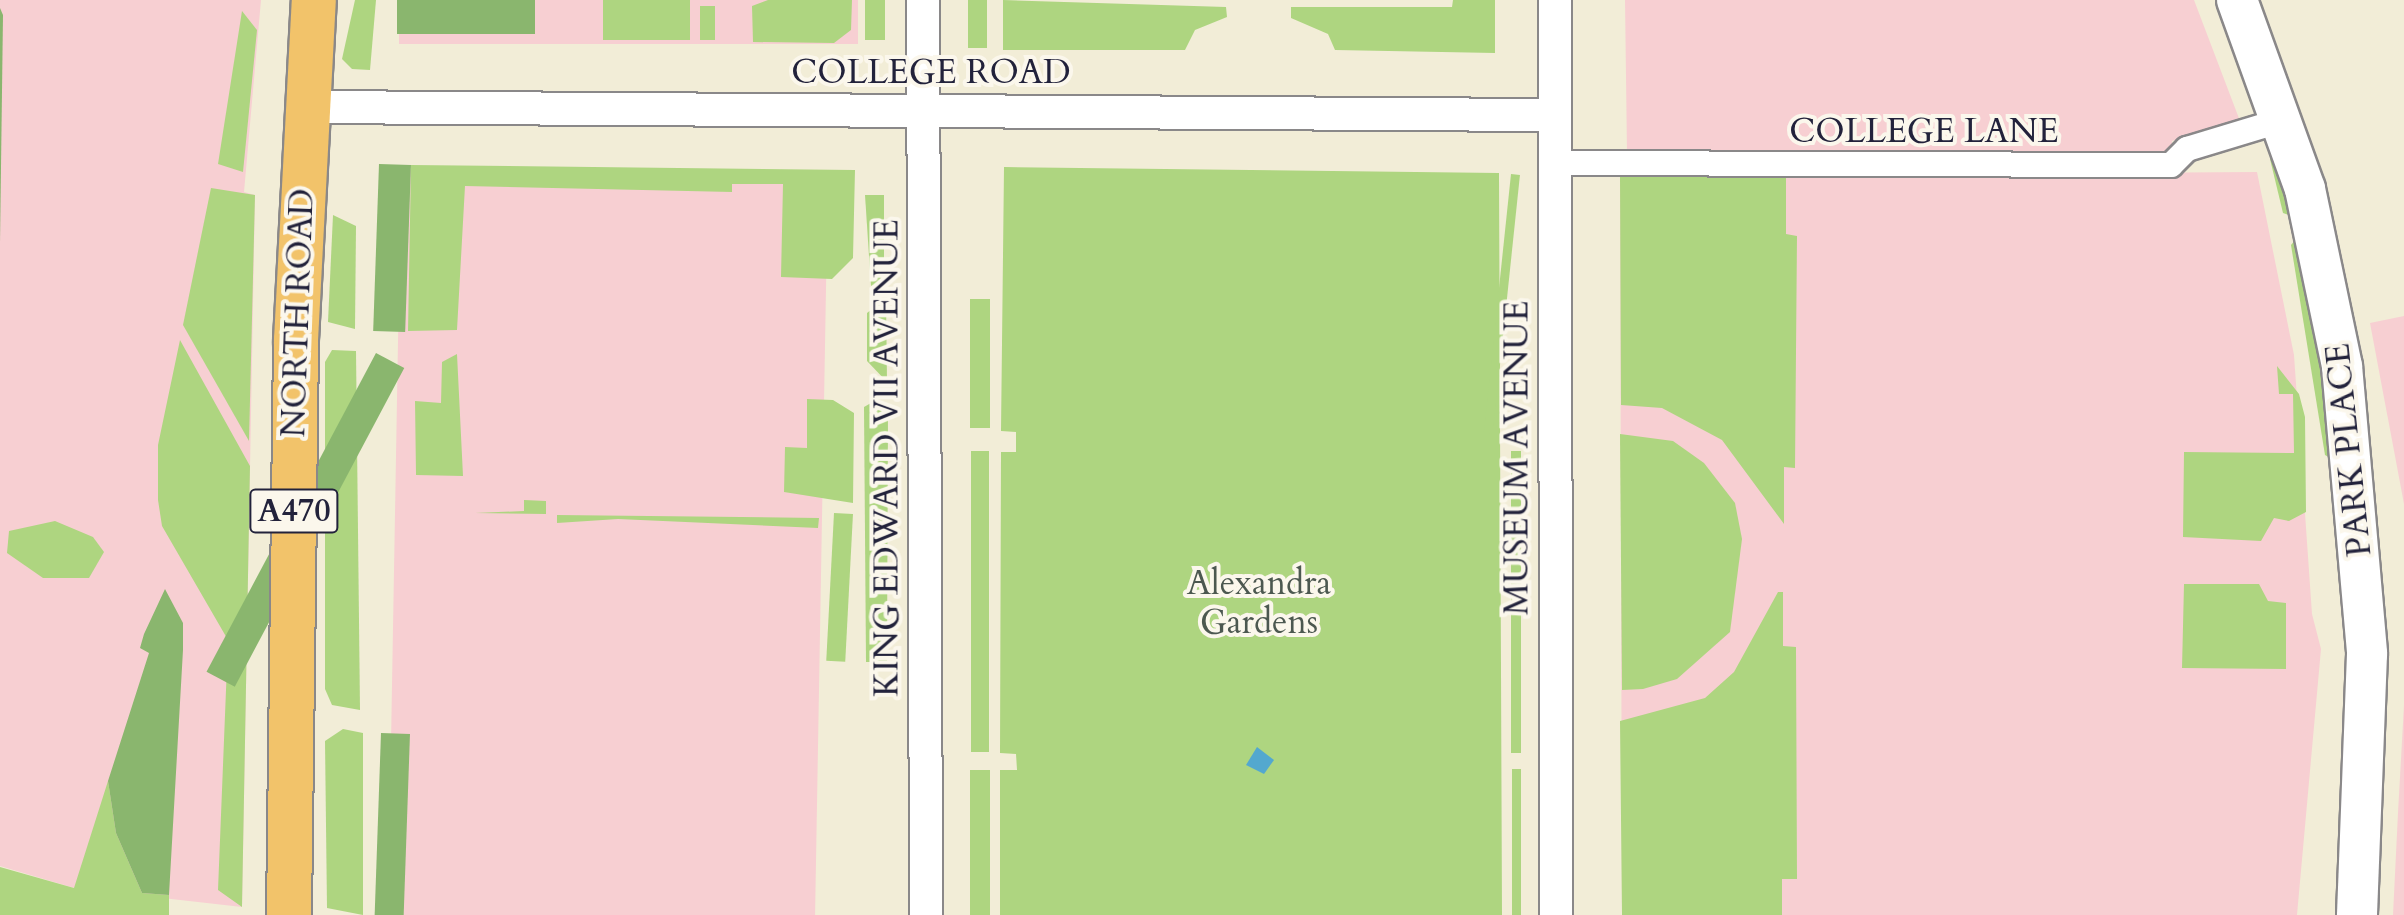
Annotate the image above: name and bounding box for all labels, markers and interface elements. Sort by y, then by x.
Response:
street label: COLLEGE ROAD [791,53,1071,93]
street label: COLLEGE LANE [1789,112,2059,152]
street label: NORTH ROAD [273,188,323,438]
street label: KING EDWARD VII AVENUE [867,219,907,697]
street label: MUSEUM AVENUE [1497,301,1537,615]
street label: PARK PLACE [2318,341,2380,559]
road number: A470 [248,483,340,539]
park label: Alexandra Gardens [1187,563,1331,642]

